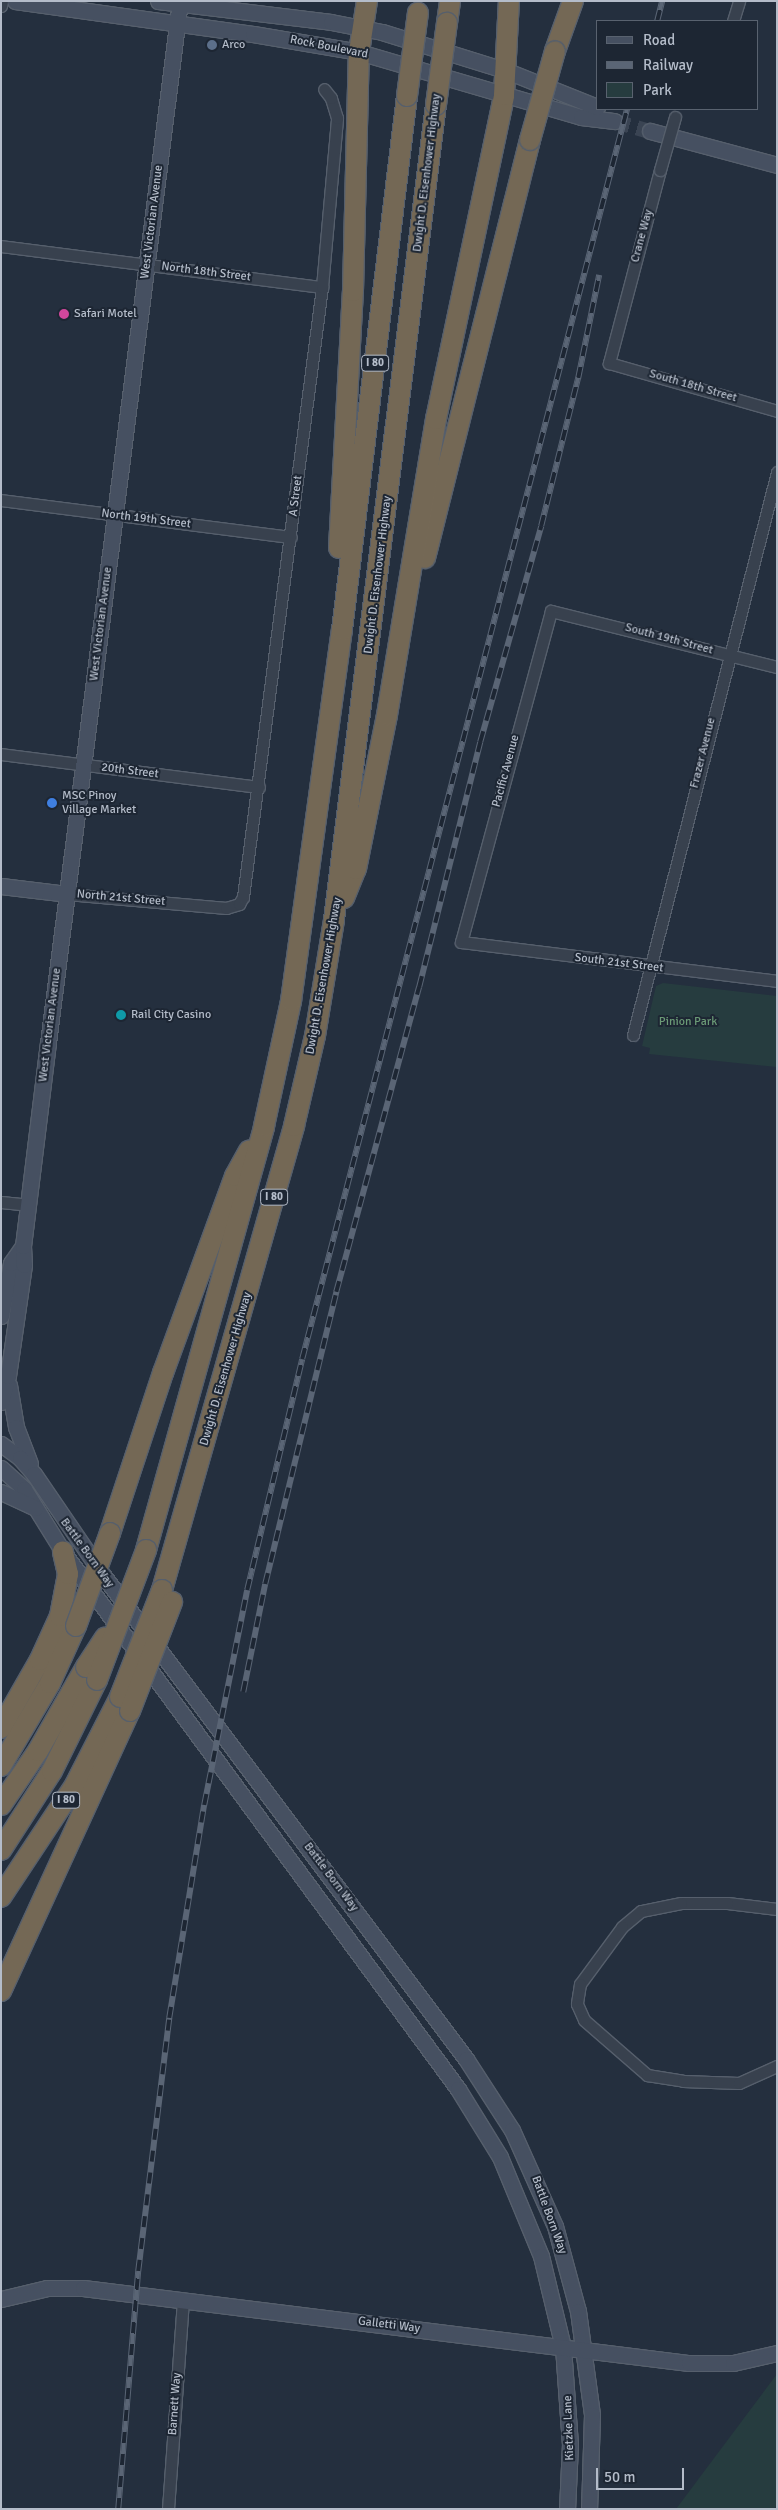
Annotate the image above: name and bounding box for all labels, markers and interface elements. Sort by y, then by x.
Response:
legend [596,20,758,110]
text: Road [643,31,675,49]
street label: Rock Boulevard [289,32,369,62]
place label: Arco [222,38,245,52]
marker: Arco [206,39,218,51]
text: Railway [643,56,693,74]
text: Park [643,81,672,99]
street label: Dwight D. Eisenhower Highway [410,93,444,253]
street label: West Victorian Avenue [138,164,166,280]
street label: Crane Way [628,208,656,264]
street label: North 18th Street [160,259,252,285]
place label: Safari Motel [74,307,137,321]
marker: Safari Motel [58,308,70,320]
road number: I 80 [360,354,390,372]
street label: South 18th Street [648,367,738,405]
street label: A Street [286,475,306,517]
street label: Dwight D. Eisenhower Highway [361,495,395,655]
street label: North 19th Street [100,506,192,532]
street label: West Victorian Avenue [87,566,115,682]
street label: South 19th Street [623,620,715,658]
street label: Frazer Avenue [687,716,719,790]
street label: Pacific Avenue [489,733,523,809]
street label: 20th Street [101,760,159,782]
place label: MSC Pinoy Village Market [62,789,136,817]
marker: MSC Pinoy Village Market [46,797,58,809]
street label: North 21st Street [76,887,166,909]
street label: Dwight D. Eisenhower Highway [303,896,345,1056]
street label: South 21st Street [574,950,664,976]
street label: West Victorian Avenue [36,967,64,1083]
place label: Rail City Casino [131,1008,211,1022]
marker: Rail City Casino [115,1009,127,1021]
park label: Pinion Park [659,1015,717,1029]
road number: I 80 [259,1188,289,1206]
street label: Dwight D. Eisenhower Highway [197,1291,255,1447]
street label: Battle Born Way [57,1516,117,1590]
road number: I 80 [51,1792,81,1808]
street label: Battle Born Way [301,1840,361,1914]
street label: Battle Born Way [528,2174,570,2256]
street label: Galletti Way [357,2314,421,2336]
street label: Barnett Way [166,2372,184,2436]
street label: Kietzke Lane [561,2395,577,2461]
scale bar [598,2458,686,2490]
text: 50 m [604,2468,635,2486]

